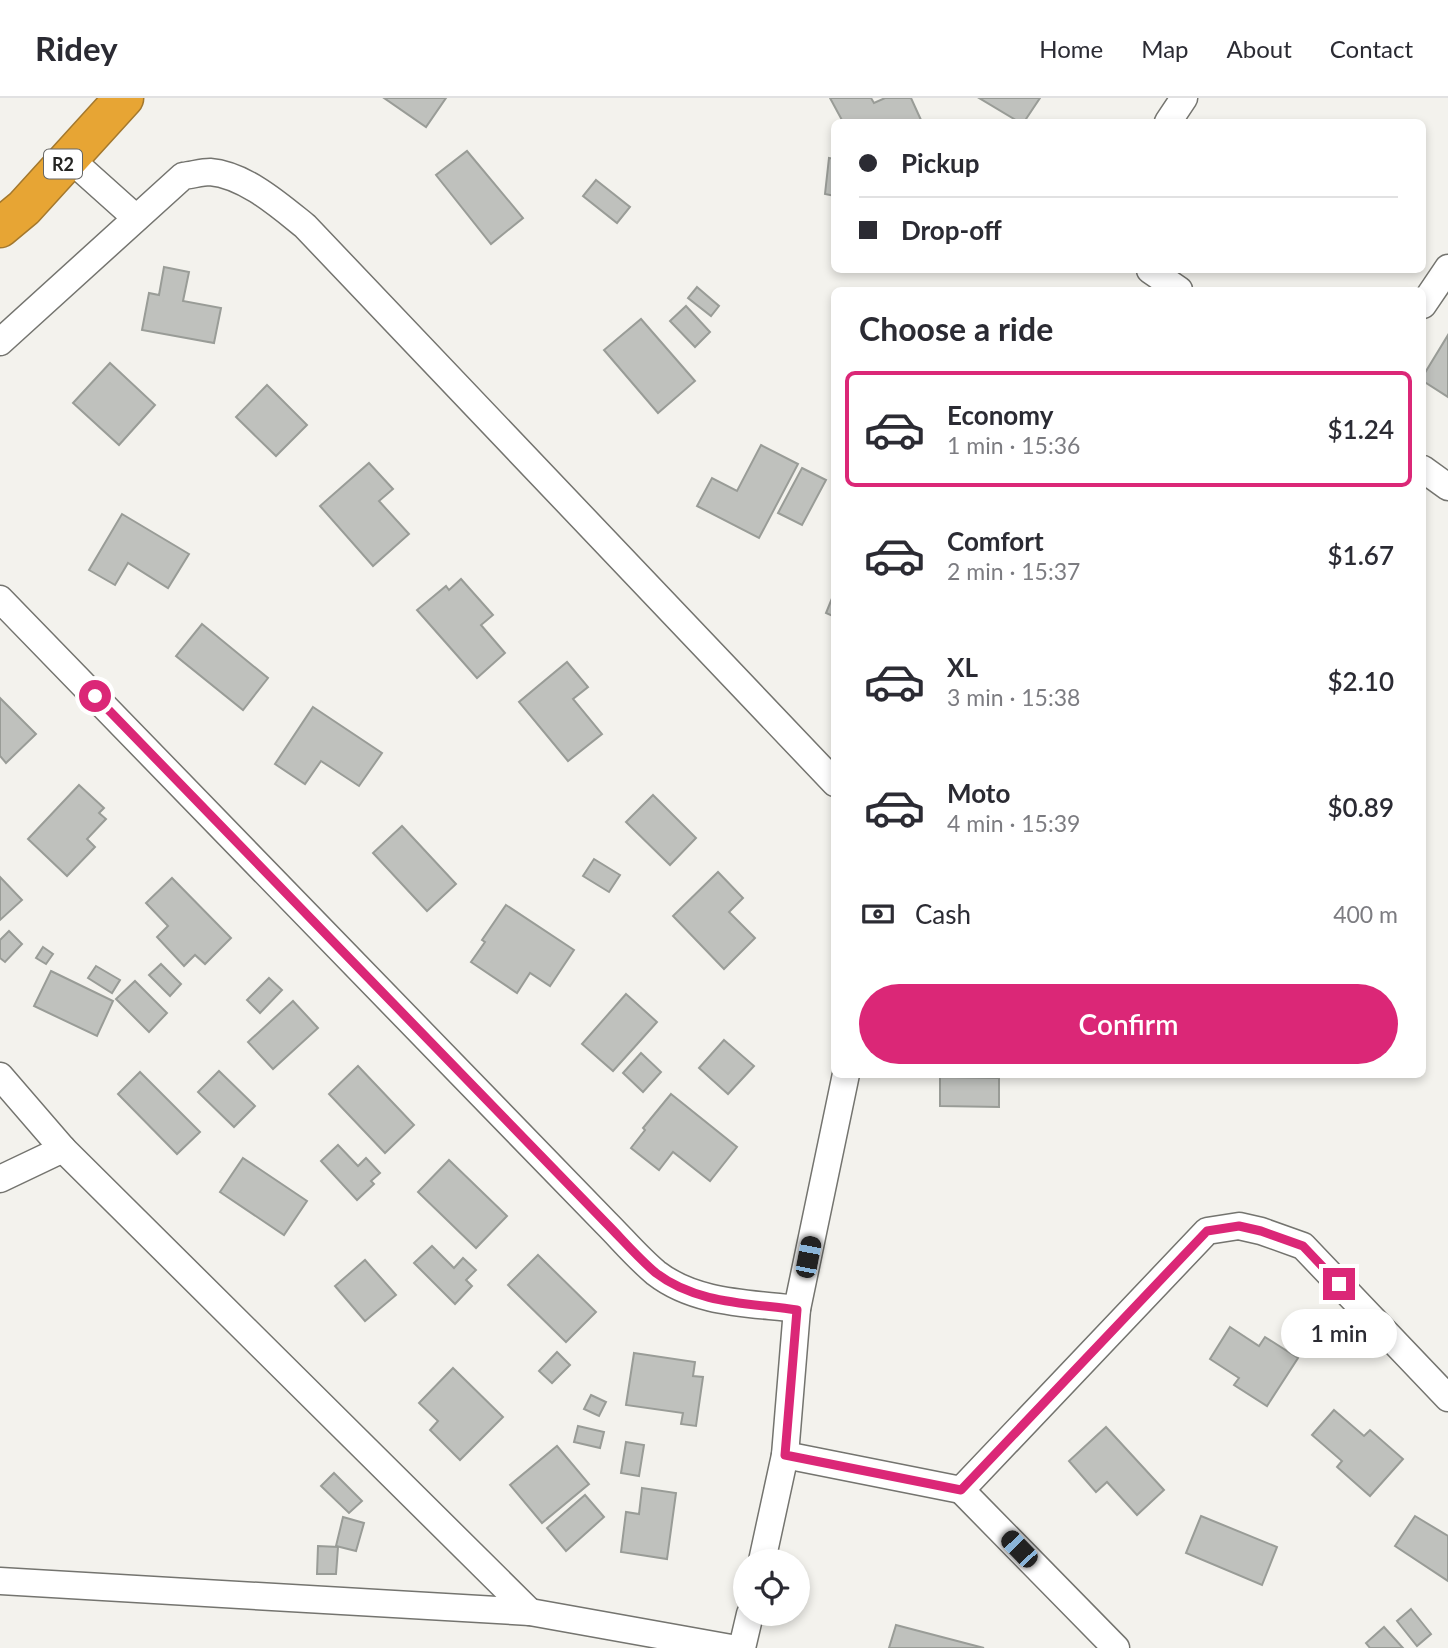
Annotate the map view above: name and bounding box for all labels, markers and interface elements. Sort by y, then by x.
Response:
text: Ridey [35,28,118,68]
text: Home [1039,34,1103,63]
text: Map [1141,34,1189,63]
text: About [1227,34,1292,63]
text: Contact [1330,34,1413,63]
text: Pickup [901,147,980,179]
road number: R2 [44,150,82,178]
text: Drop-off [901,214,1002,246]
text: Choose a ride [859,309,1053,348]
icon: car [863,398,926,461]
text: Economy [947,399,1053,431]
text: $1.24 [1328,413,1394,445]
text: 1 min · 15:36 [947,431,1080,459]
icon: car [863,524,926,587]
text: Comfort [947,525,1044,557]
text: $1.67 [1328,539,1394,571]
text: 2 min · 15:37 [947,557,1080,585]
icon: car [863,650,926,713]
text: XL [947,651,978,683]
text: $2.10 [1328,665,1394,697]
route start [79,680,111,712]
text: 3 min · 15:38 [947,683,1080,711]
icon: car [863,776,926,839]
text: Moto [947,777,1010,809]
text: $0.89 [1328,791,1394,823]
text: 4 min · 15:39 [947,809,1080,837]
icon: cash [859,895,897,933]
text: Cash [915,898,971,930]
text: 400 m [1333,900,1398,928]
button: Confirm [859,984,1398,1064]
car [794,1234,823,1280]
route end [1323,1268,1355,1300]
callout: 1 min [1281,1308,1397,1358]
text: 1 min [1311,1319,1367,1347]
car [997,1527,1042,1571]
map controls [733,1549,810,1626]
button: locate [733,1549,810,1626]

